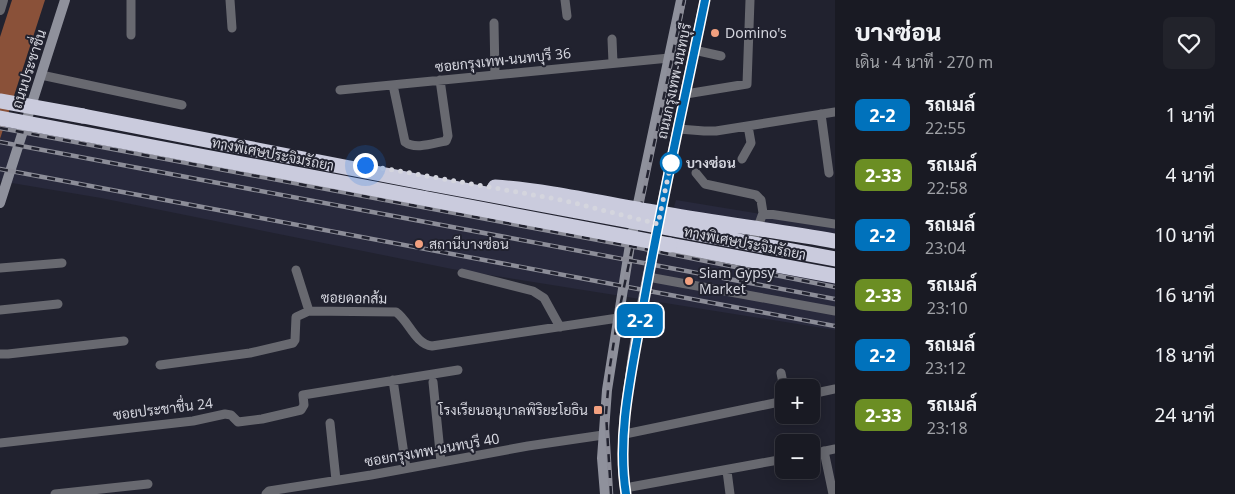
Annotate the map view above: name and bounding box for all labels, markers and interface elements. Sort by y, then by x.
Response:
text: บางซ่อน [855,15,942,48]
button: heart [1163,17,1215,69]
street label: ถนนกรุงเทพ-นนทบุรี [652,21,696,141]
place label: Domino's [725,23,787,42]
street label: ถนนประชาชื่น [5,26,50,111]
marker: Domino's [709,27,721,39]
street label: ซอยกรุงเทพ-นนทบุรี 36 [434,43,572,77]
text: เดิน · 4 นาที · 270 m [855,51,993,73]
text: รถเมล์ [925,91,975,117]
text: 1 นาที [1165,102,1215,128]
text: 2-2 [869,103,896,127]
text: 22:55 [925,117,966,139]
street label: ทางพิเศษประจิมรัถยา [210,132,336,175]
text: รถเมล์ [927,151,977,177]
marker: บางซ่อน [660,152,682,174]
your location [353,153,378,178]
place label: บางซ่อน [686,153,736,172]
text: 4 นาที [1165,162,1215,188]
text: 2-33 [865,163,902,187]
text: 22:58 [927,177,968,199]
text: รถเมล์ [925,211,975,237]
street label: ทางพิเศษประจิมรัถยา [682,221,808,264]
text: 10 นาที [1155,222,1215,248]
text: 2-2 [869,223,896,247]
place label: สถานีบางซ่อน [429,234,509,253]
text: 23:04 [925,237,966,259]
marker: สถานีบางซ่อน [413,238,425,250]
place label: Siam Gypsy Market [699,263,776,298]
text: รถเมล์ [927,271,977,297]
marker: Siam Gypsy Market [683,275,695,287]
text: 16 นาที [1155,282,1215,308]
text: 2-33 [865,283,902,307]
street label: ซอยดอกส้ม [321,287,387,308]
text: 23:10 [927,297,968,319]
line badge: 2-2 [611,304,669,336]
text: 2-2 [627,308,653,332]
text: รถเมล์ [925,331,975,357]
text: 18 นาที [1155,342,1215,368]
text: 2-2 [869,343,896,367]
text: 23:12 [925,357,966,379]
map controls [775,379,820,479]
button: + [775,379,820,424]
street label: ซอยประชาชื่น 24 [112,391,214,424]
text: รถเมล์ [927,391,977,417]
place label: โรงเรียนอนุบาลพิริยะโยธิน [437,400,588,420]
text: 24 นาที [1155,402,1215,428]
text: 2-33 [865,403,902,427]
marker: โรงเรียนอนุบาลพิริยะโยธิน [592,404,604,416]
text: 23:18 [927,417,968,439]
street label: ซอยกรุงเทพ-นนทบุรี 40 [363,428,501,472]
button: − [775,434,820,479]

